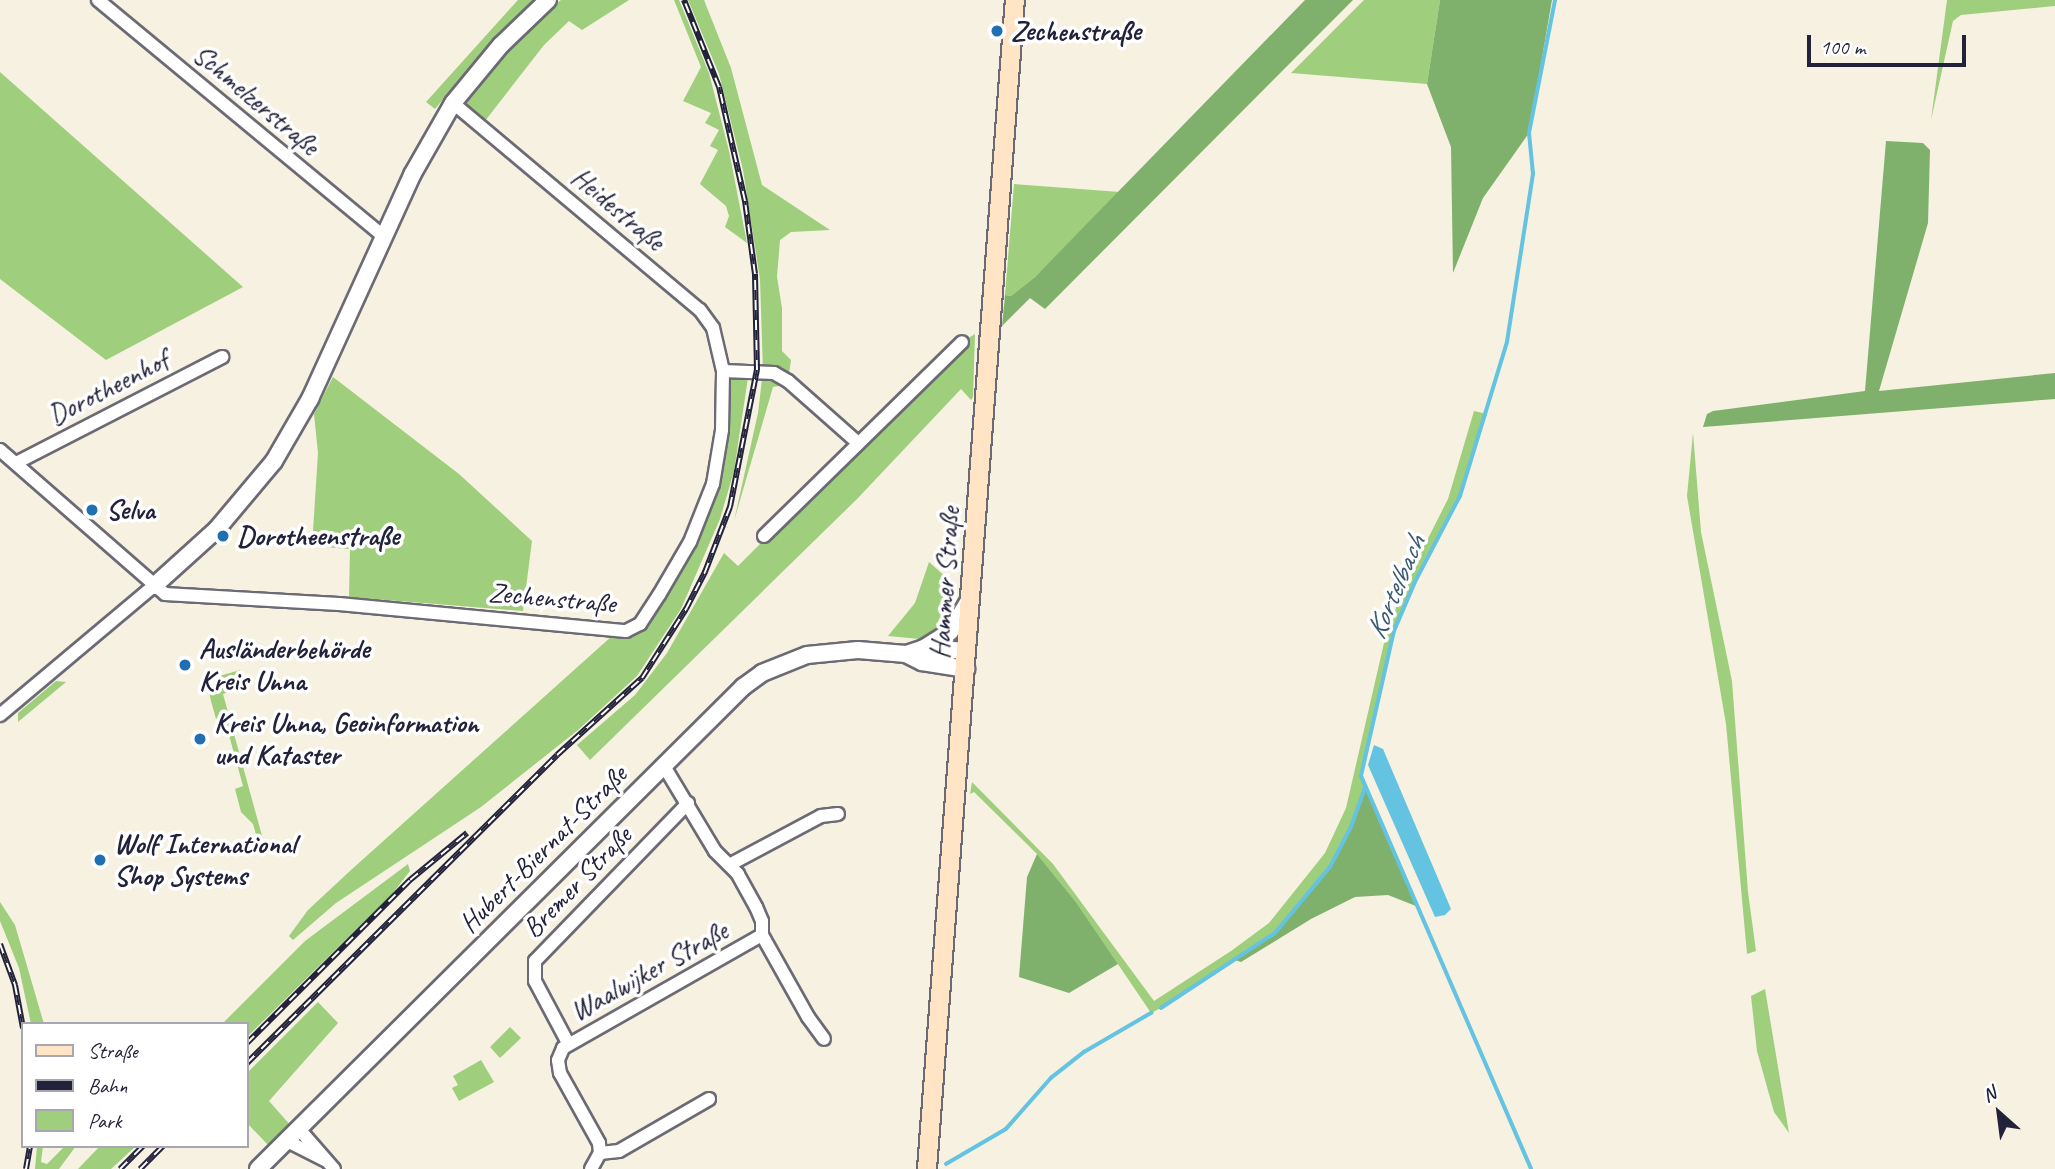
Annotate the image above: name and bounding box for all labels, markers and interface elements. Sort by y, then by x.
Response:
place label: Zechenstraße [1011,14,1141,48]
scale bar [1810,21,1969,65]
marker: Zechenstraße [989,23,1005,39]
text: 100 m [1820,34,1865,60]
street label: Schmelzerstraße [186,38,326,162]
street label: Heidestraße [565,160,671,258]
street label: Dorotheenhof [43,344,173,432]
place label: Selva [106,493,155,527]
marker: Selva [84,502,100,518]
street label: Hammer Straße [923,506,967,660]
place label: Dorotheenstraße [237,519,399,553]
marker: Dorotheenstraße [215,528,231,544]
water label: Kortelbach [1357,530,1433,644]
street label: Zechenstraße [487,576,617,620]
place label: Ausländerbehörde Kreis Unna [199,632,369,698]
marker: Ausländerbehörde Kreis Unna [177,657,193,673]
place label: Kreis Unna, Geoinformation und Kataster [214,706,479,772]
marker: Kreis Unna, Geoinformation und Kataster [192,731,208,747]
street label: Hubert-Biernat-Straße [452,758,634,940]
street label: Bremer Straße [515,819,639,945]
place label: Wolf International Shop Systems [114,827,296,893]
marker: Wolf International Shop Systems [92,852,108,868]
street label: Waalwijker Straße [564,914,734,1028]
legend [21,1022,248,1148]
text: Straße [88,1038,138,1064]
text: Bahn [88,1073,127,1099]
north arrow [1964,1078,2034,1148]
text: N [1978,1081,2000,1108]
text: Park [88,1108,121,1134]

